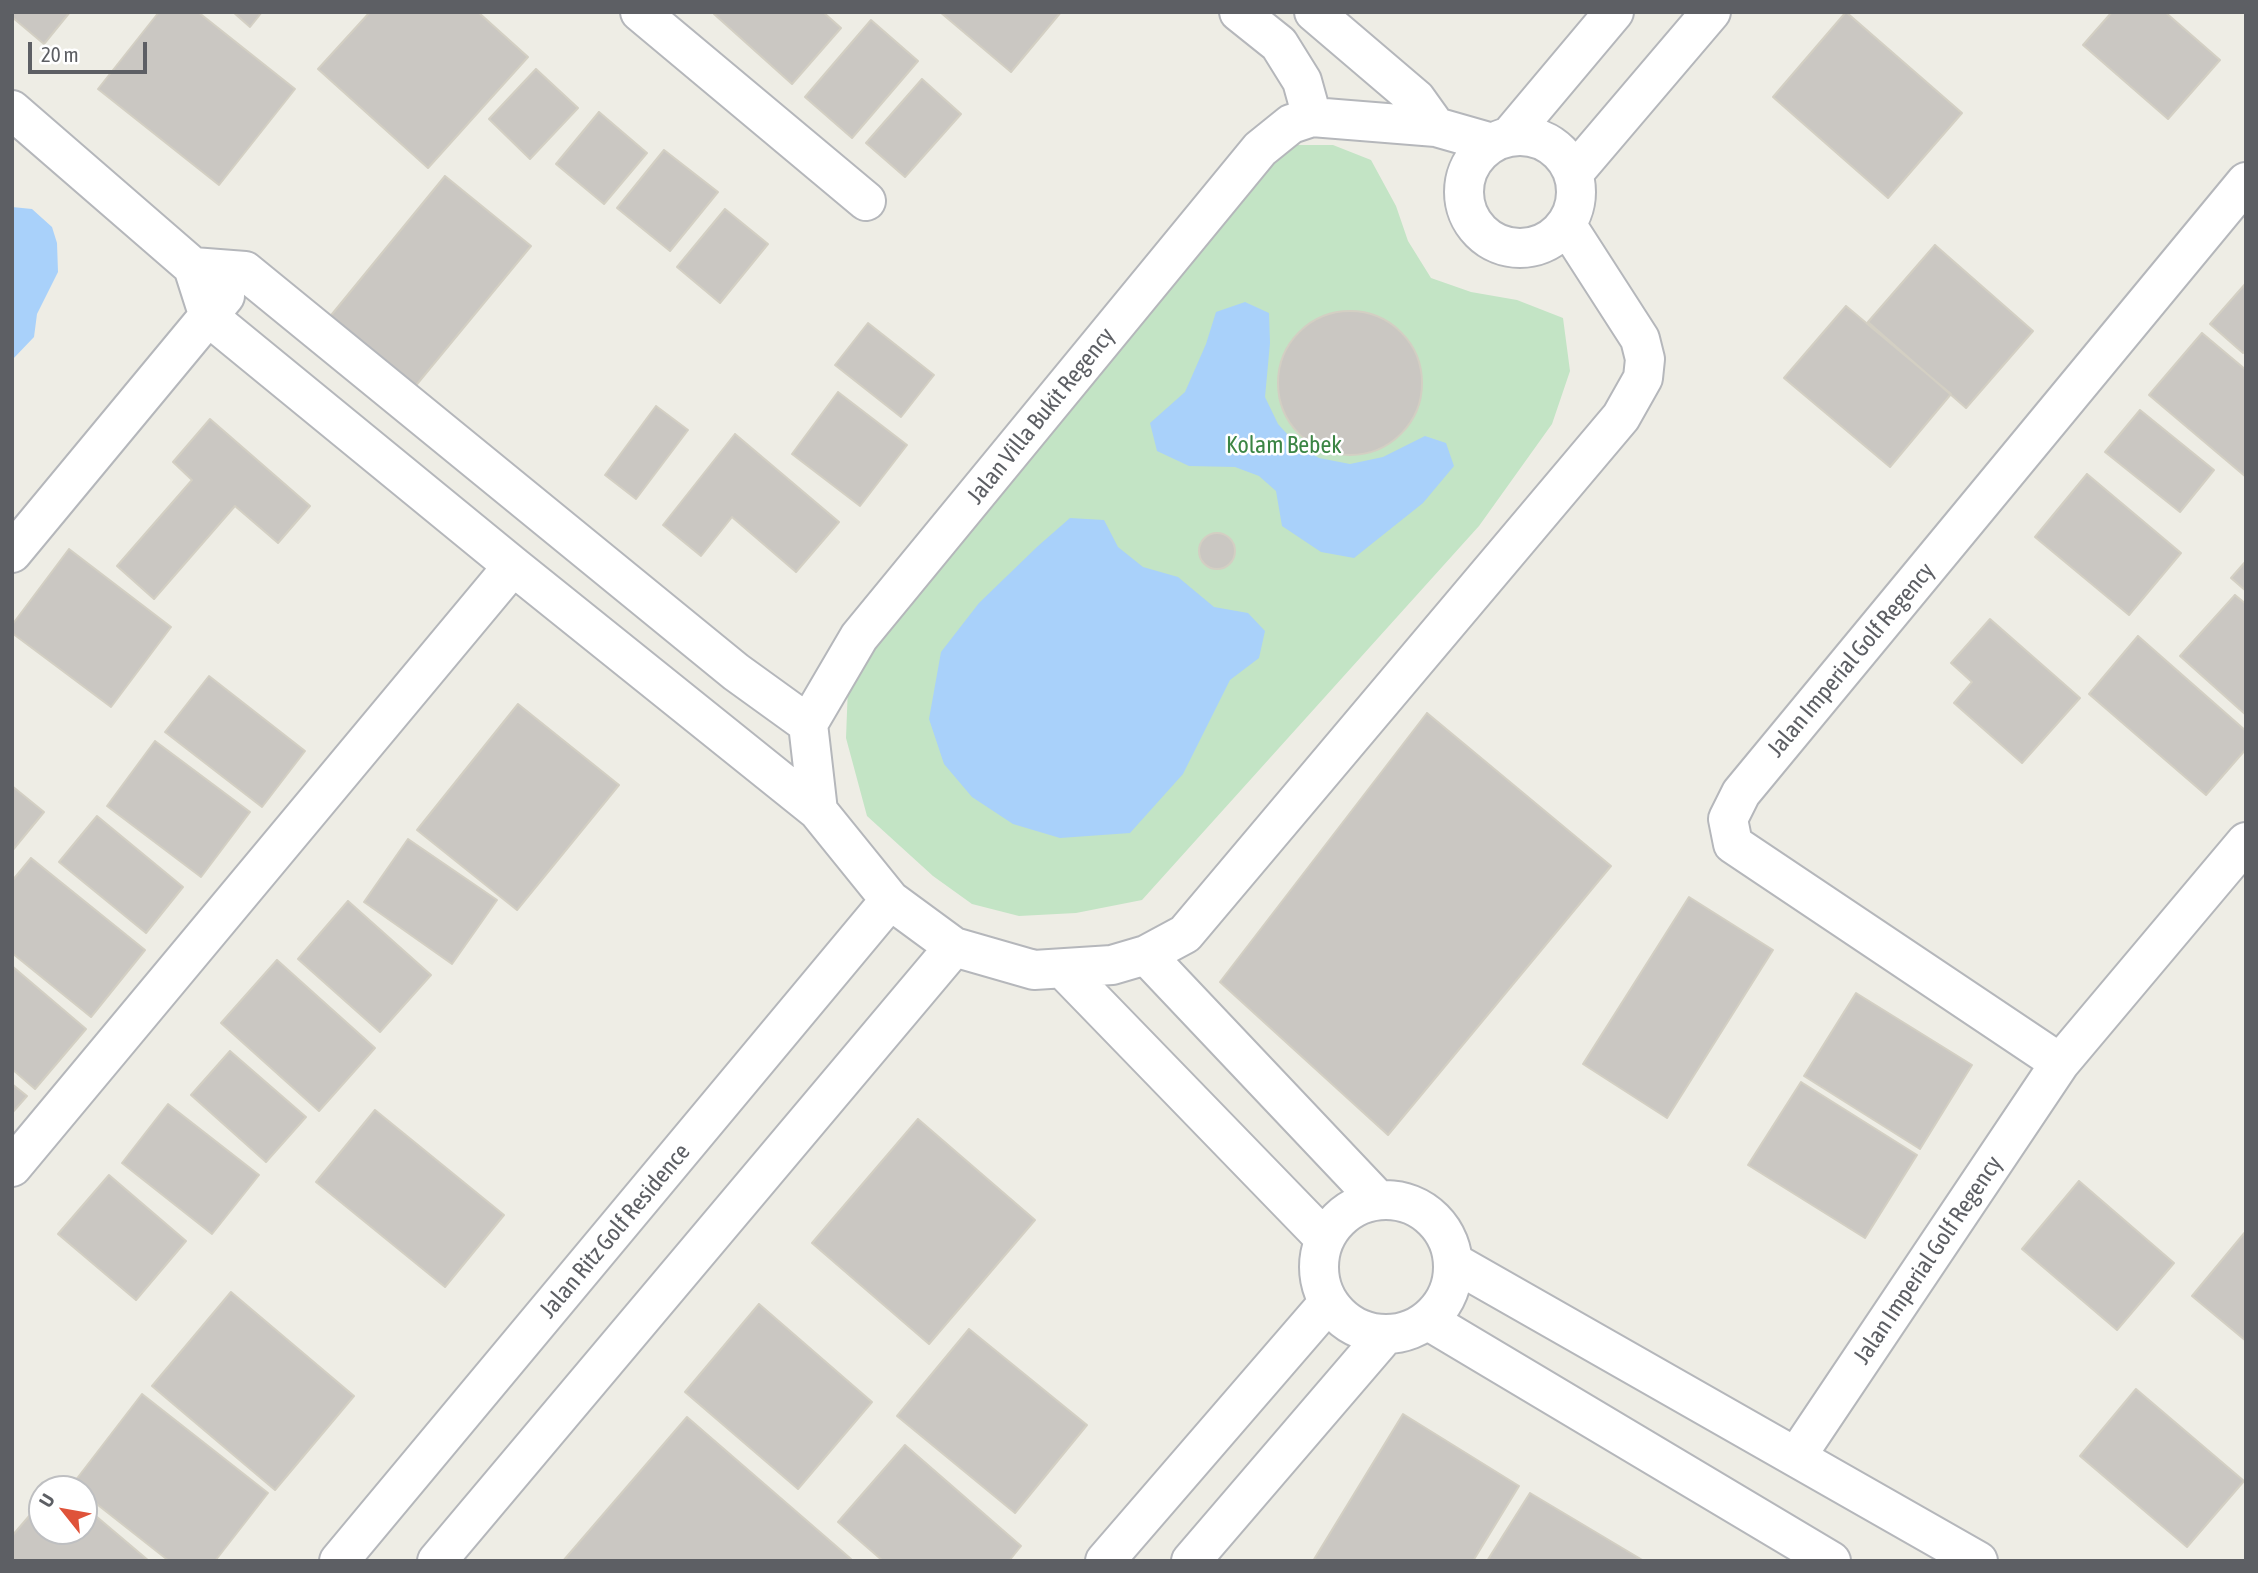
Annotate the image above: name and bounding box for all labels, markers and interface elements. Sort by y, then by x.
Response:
scale bar [32,28,150,72]
text: 20 m [41,42,79,66]
street label: Jalan Villa Bukit Regency [961,322,1121,510]
park label: Kolam Bebek [1226,431,1342,459]
street label: Jalan Imperial Golf Regency [1761,557,1941,763]
street label: Jalan Ritz Golf Residence [534,1138,696,1324]
street label: Jalan Imperial Golf Regency [1848,1151,2008,1369]
north arrow [28,1475,98,1545]
text: U [34,1490,59,1511]

